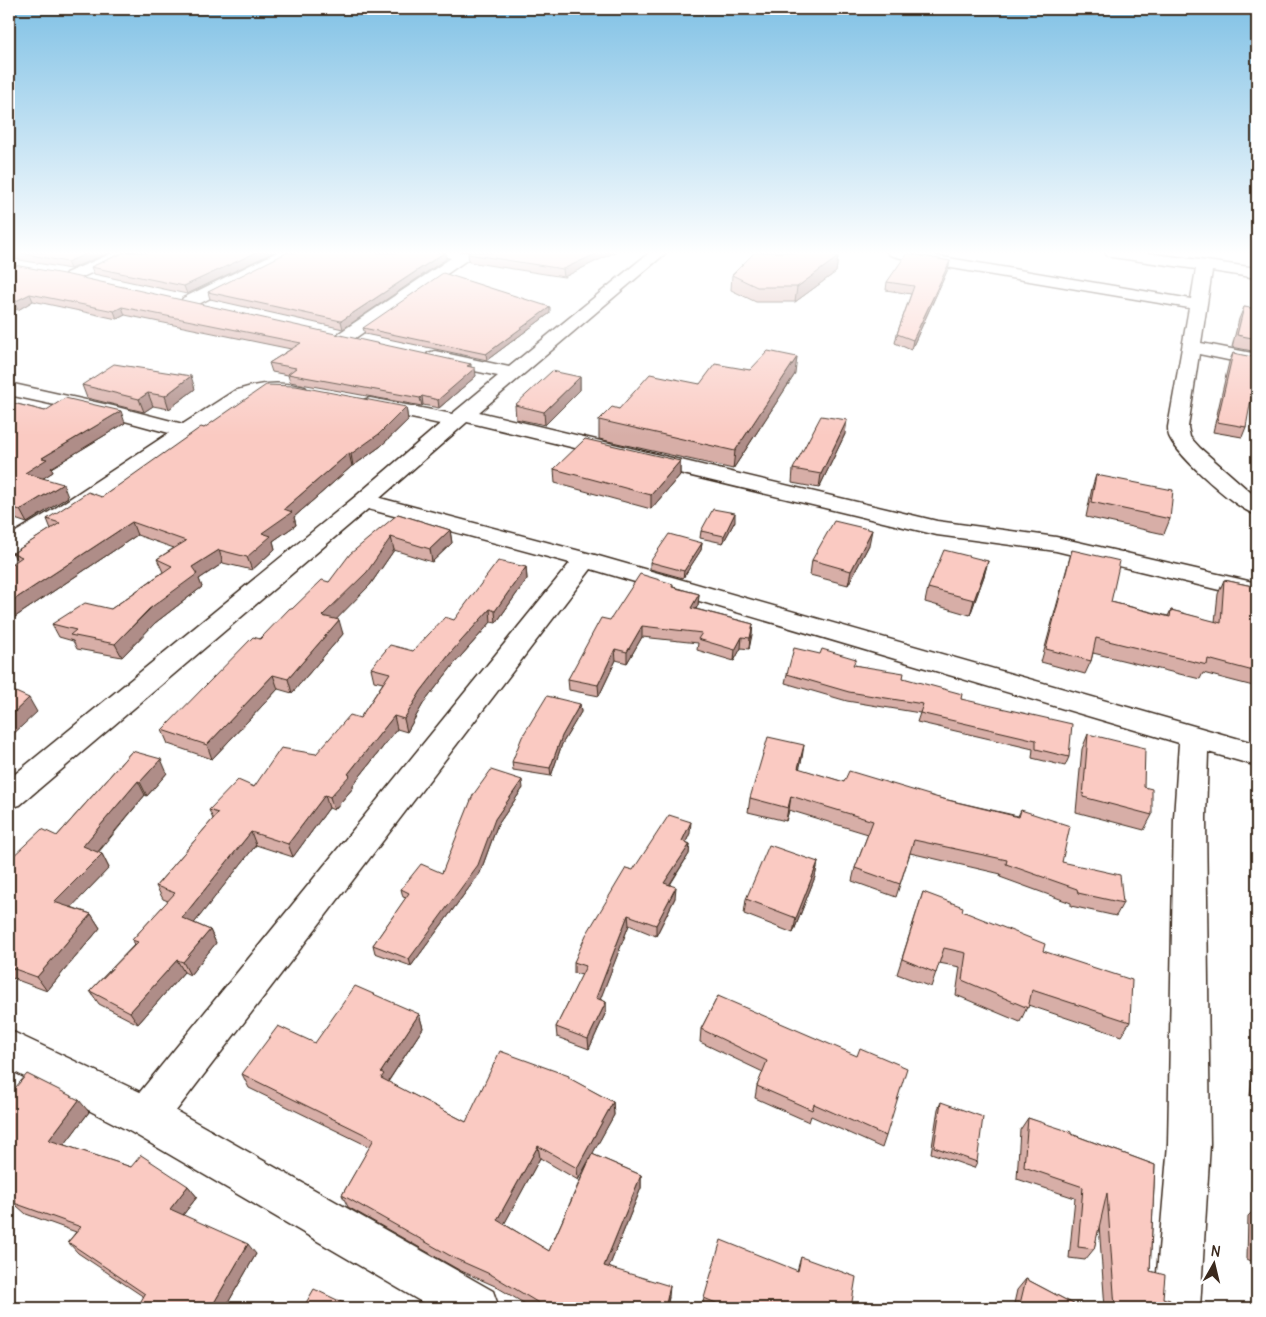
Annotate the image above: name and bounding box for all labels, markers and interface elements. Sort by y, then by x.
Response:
north arrow [1188,1240,1238,1290]
text: N [1210,1242,1222,1261]

